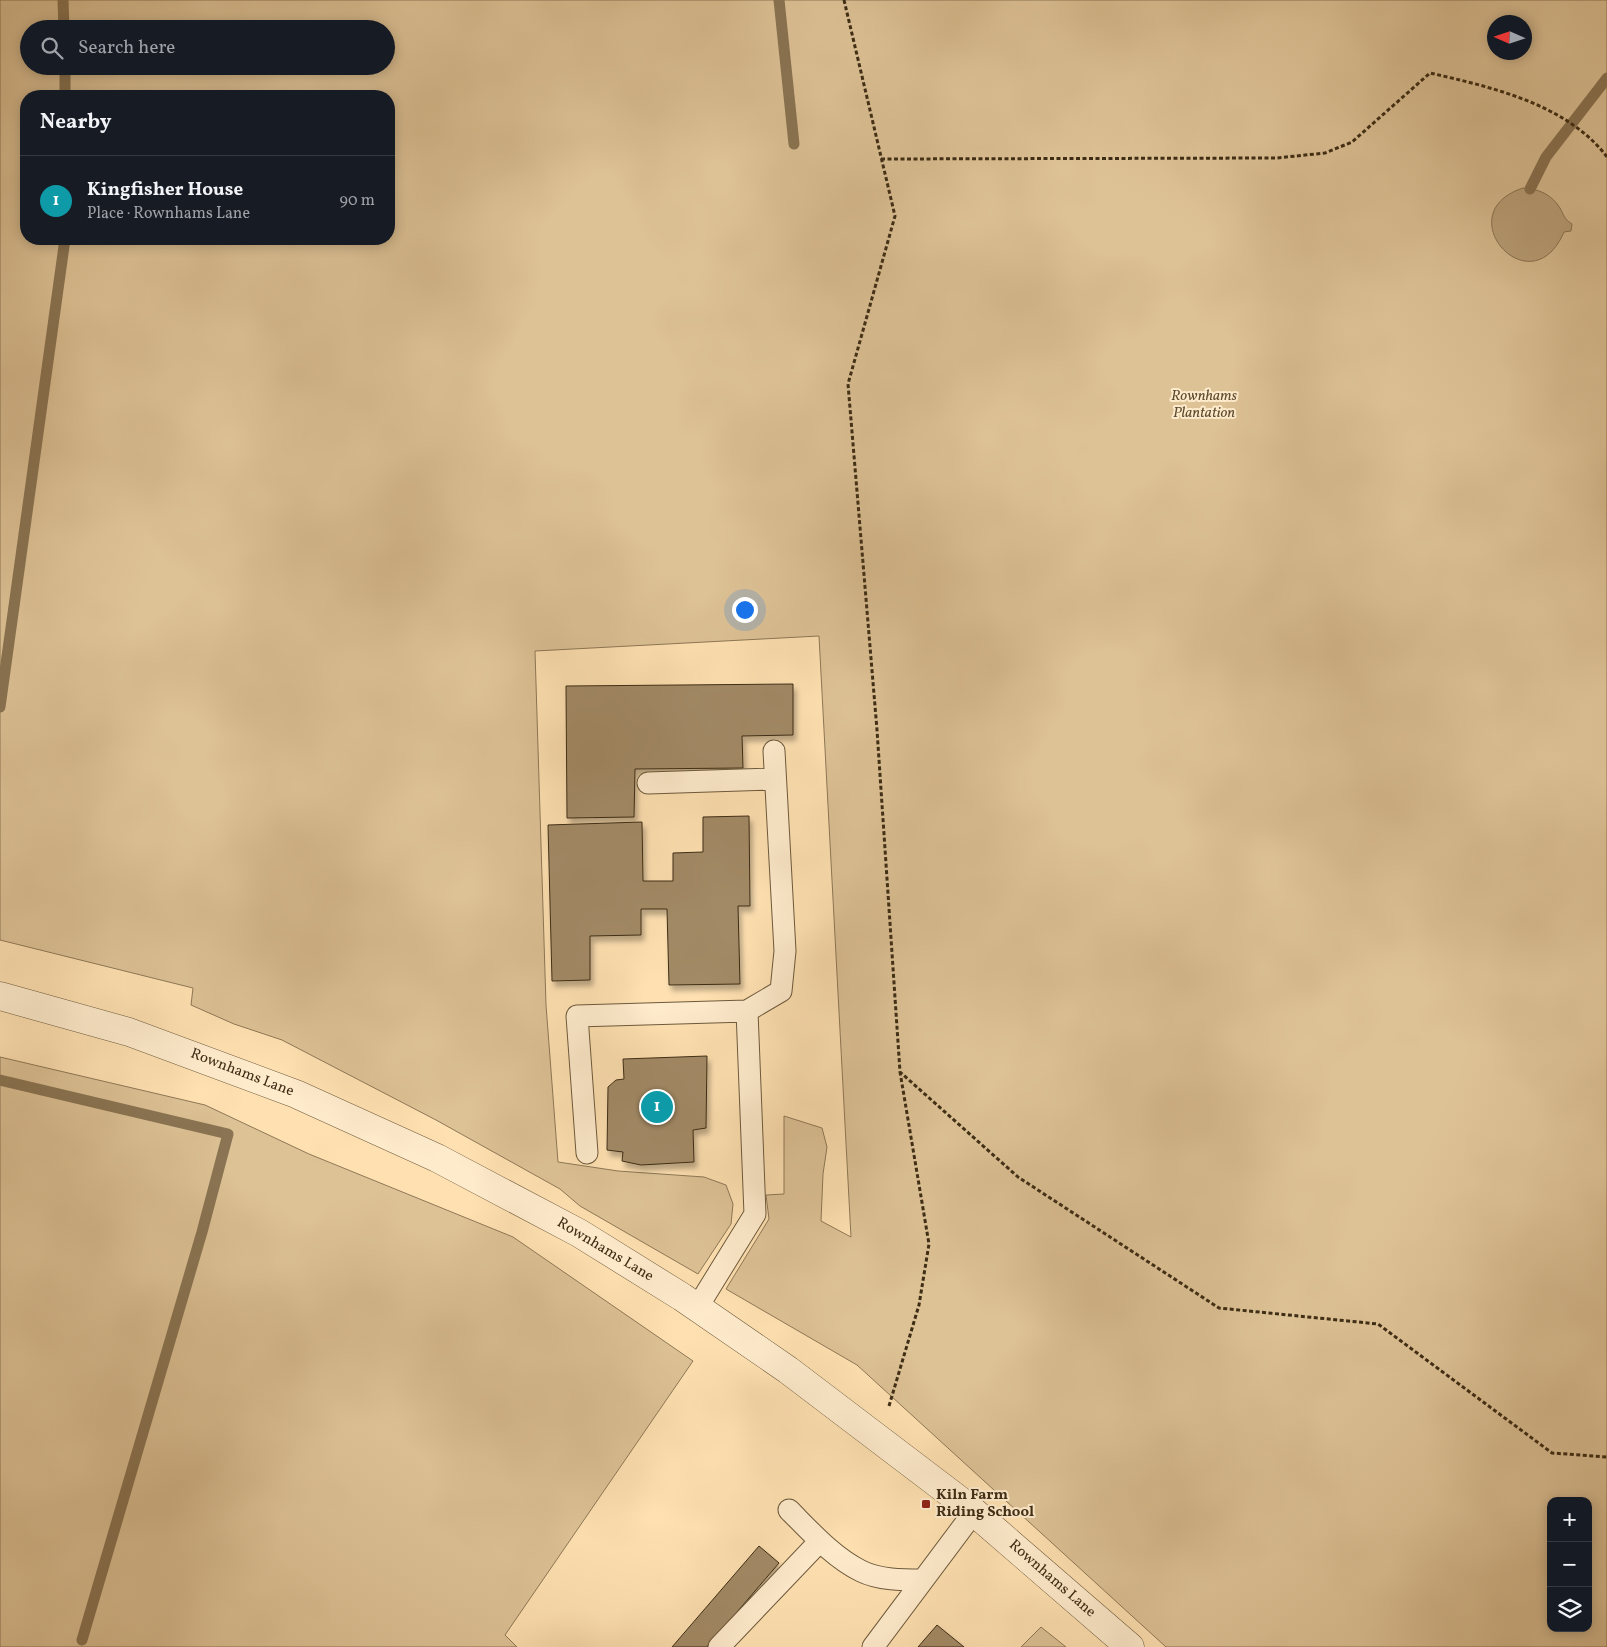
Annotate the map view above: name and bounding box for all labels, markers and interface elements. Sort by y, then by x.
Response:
north arrow [1487,15,1532,60]
search box [20,20,395,75]
icon: search [38,34,66,62]
text: Search here [78,35,175,61]
text: Nearby [40,108,111,137]
text: Kingfisher House [87,177,243,203]
text: 1 [53,190,59,212]
text: 90 m [339,190,375,212]
text: Place · Rownhams Lane [87,203,250,225]
park label: Rownhams Plantation [1171,386,1238,424]
your location [732,597,758,623]
street label: Rownhams Lane [187,1044,297,1102]
pin: 1 [641,1088,673,1126]
street label: Rownhams Lane [553,1213,657,1287]
place label: Kiln Farm Riding School [936,1485,1034,1523]
map controls [1547,1497,1592,1632]
button: + [1547,1497,1592,1542]
marker: Kiln Farm Riding School [920,1498,932,1510]
street label: Rownhams Lane [1004,1535,1100,1623]
button: − [1547,1542,1592,1587]
button: layers [1547,1587,1592,1632]

